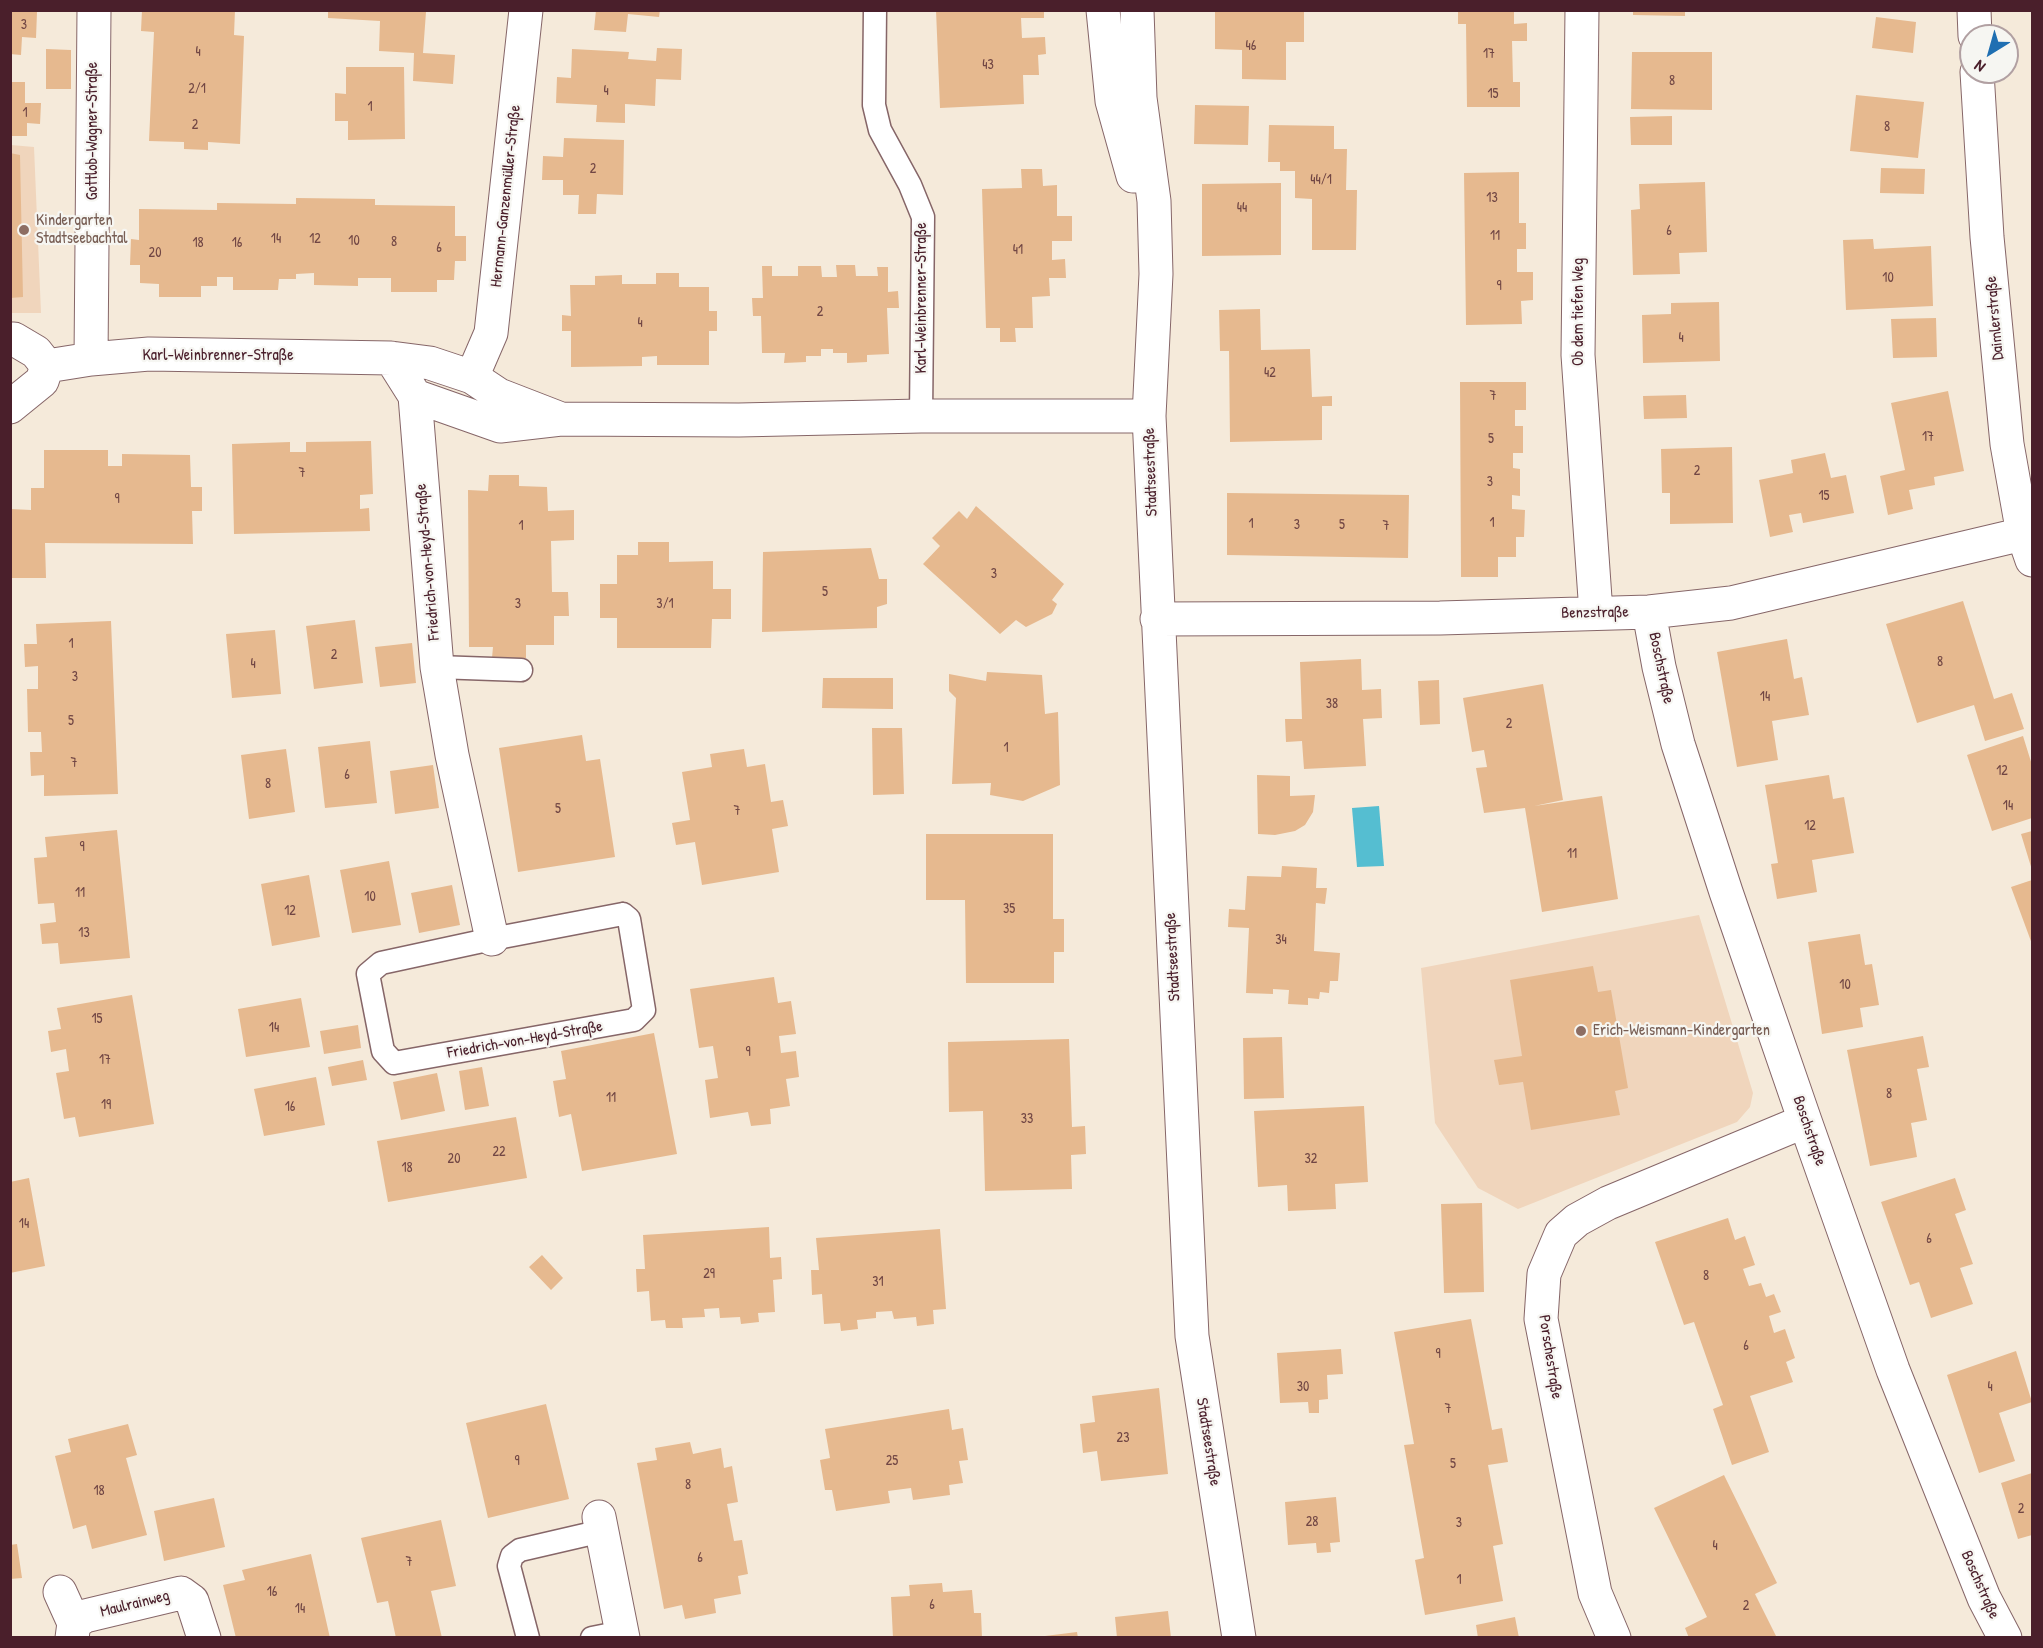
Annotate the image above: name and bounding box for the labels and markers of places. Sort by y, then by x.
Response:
place label: Kindergarten Stadtseebachtal [36,211,128,249]
marker: Kindergarten Stadtseebachtal [17,223,31,237]
place label: Erich-Weismann-Kindergarten [1593,1021,1770,1041]
marker: Erich-Weismann-Kindergarten [1574,1024,1588,1038]

